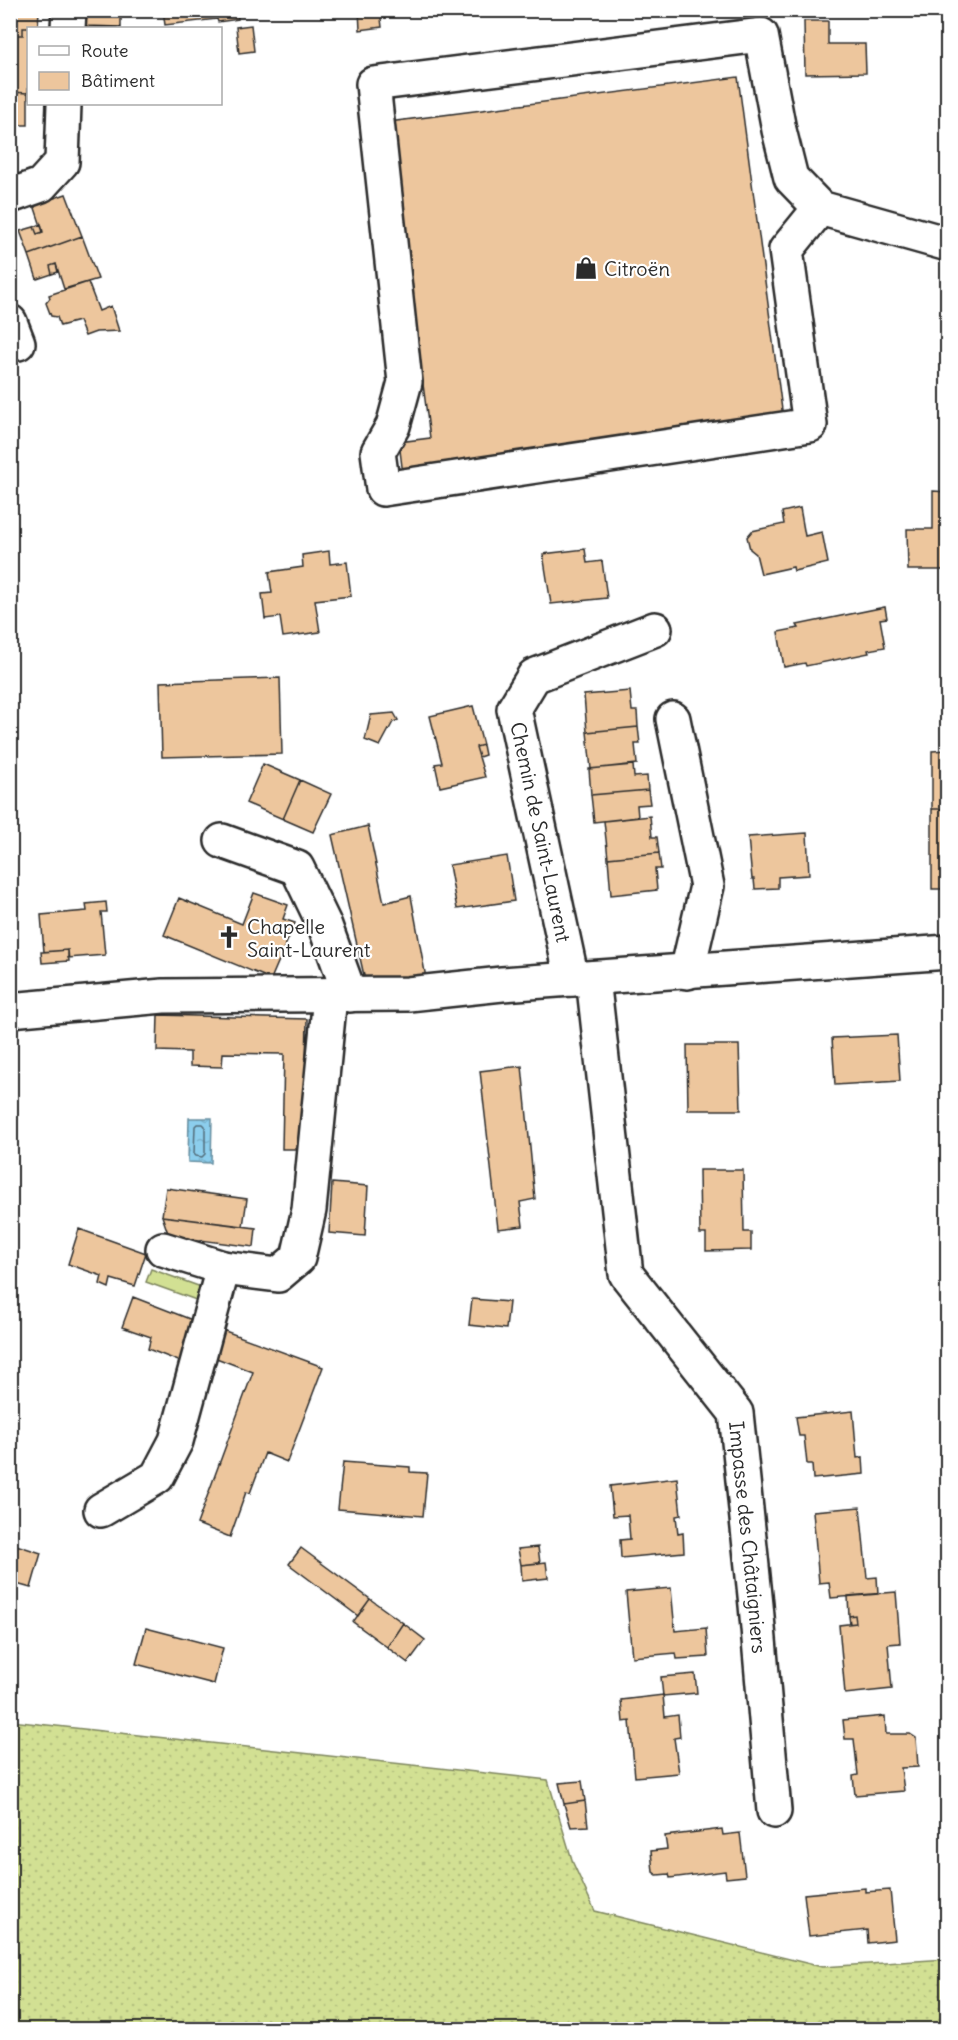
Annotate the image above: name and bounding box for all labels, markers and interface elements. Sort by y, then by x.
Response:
legend [27,27,222,105]
text: Route [81,39,129,62]
text: Bâtiment [81,69,155,92]
shop icon: Citroën [573,255,599,281]
place label: Citroën [604,256,670,281]
street label: Chemin de Saint-Laurent [505,720,577,945]
place label: Chapelle Saint-Laurent [247,914,371,962]
church icon: Chapelle Saint-Laurent [216,924,242,950]
street label: Impasse des Châtaigniers [724,1420,773,1654]

